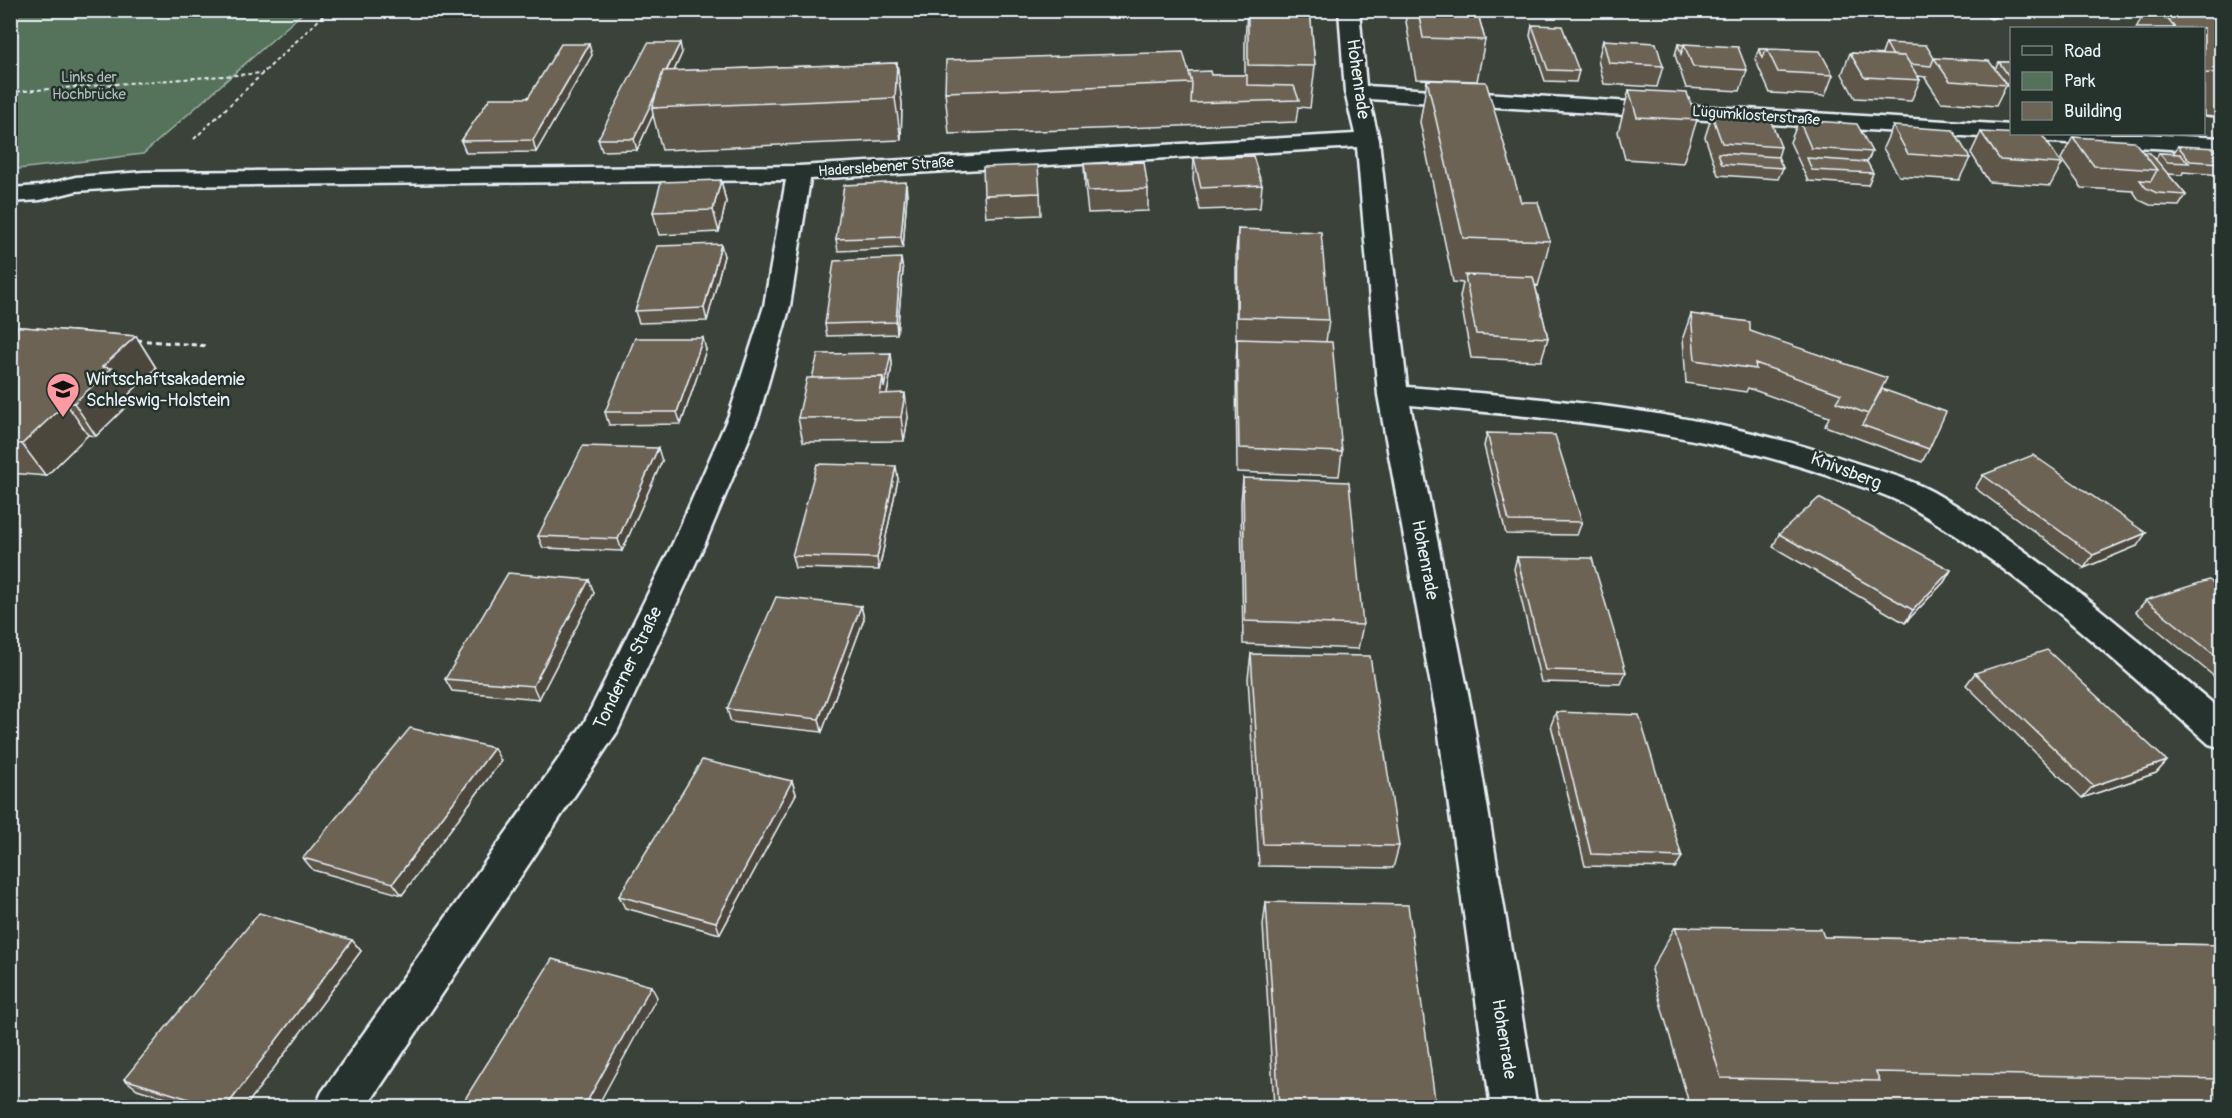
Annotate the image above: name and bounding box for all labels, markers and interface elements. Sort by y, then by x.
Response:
legend [2010,27,2205,135]
street label: Hohenrade [1341,37,1375,121]
text: Road [2064,40,2101,63]
park label: Links der Hochbrücke [52,68,127,104]
text: Park [2064,70,2096,93]
text: Building [2064,100,2122,123]
street label: Lügumklosterstraße [1691,102,1821,130]
street label: Haderslebener Straße [817,153,955,181]
place label: Wirtschaftsakademie Schleswig-Holstein [86,368,245,412]
school or university icon: Wirtschaftsakademie Schleswig-Holstein [45,371,81,418]
street label: Knivsberg [1807,447,1885,495]
street label: Hohenrade [1406,518,1444,602]
street label: Tonderner Straße [588,603,668,733]
street label: Hohenrade [1486,997,1522,1081]

